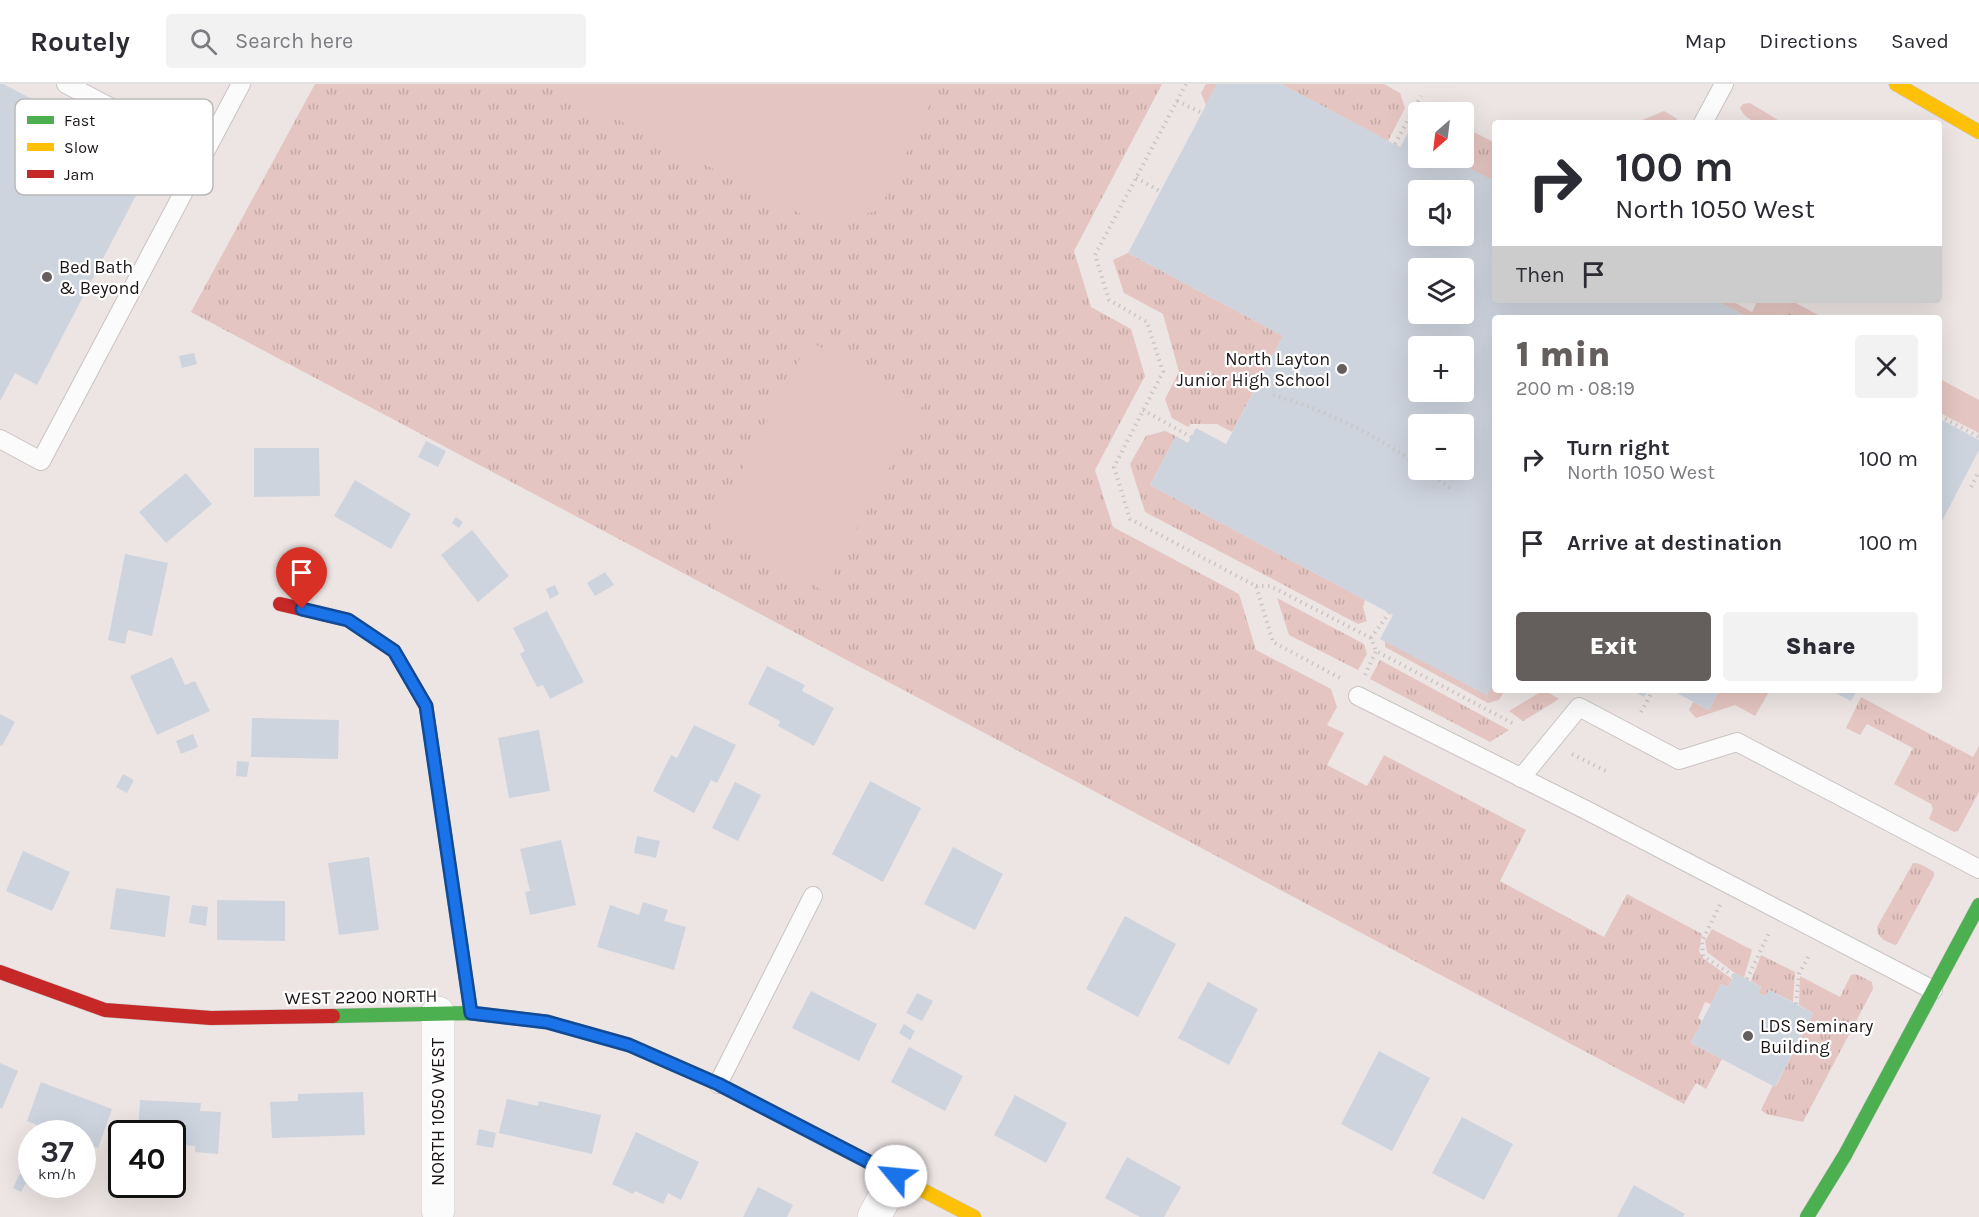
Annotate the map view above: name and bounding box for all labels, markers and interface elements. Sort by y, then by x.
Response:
search box [166,14,586,68]
text: Routely [30,25,130,58]
icon: search [187,25,220,58]
text: Search here [235,28,353,54]
text: Map [1685,29,1726,53]
text: Directions [1759,29,1858,53]
text: Saved [1891,29,1949,53]
legend [15,99,213,195]
north arrow [1408,102,1474,168]
map controls [1408,102,1474,480]
text: Fast [64,111,95,130]
text: Slow [64,138,99,157]
text: 100 m [1615,142,1734,192]
icon: right [1516,144,1594,222]
text: Jam [64,165,94,184]
button: sound [1408,180,1474,246]
text: North 1050 West [1615,193,1815,225]
place label: Bed Bath & Beyond [59,256,140,299]
button: layers [1408,258,1474,324]
icon: arrive [1577,258,1610,291]
text: Then [1516,262,1565,288]
marker: Bed Bath & Beyond [40,270,54,284]
text: 1 min [1516,333,1610,375]
button: close [1855,335,1918,398]
button: + [1408,336,1474,402]
place label: North Layton Junior High School [1177,348,1330,391]
marker: North Layton Junior High School [1335,362,1349,376]
text: 200 m · 08:19 [1516,377,1635,400]
button: − [1408,414,1474,480]
text: Turn right [1567,435,1670,461]
icon: right [1516,443,1549,476]
text: 100 m [1859,446,1918,472]
text: North 1050 West [1567,461,1715,484]
icon: arrive [1516,527,1549,560]
text: Arrive at destination [1567,530,1782,556]
text: 100 m [1859,530,1918,556]
pin [276,547,327,609]
icon: arrive [285,556,318,589]
button: Exit [1516,612,1711,681]
button: Share [1723,612,1918,681]
street label: WEST 2200 NORTH [284,985,438,1009]
place label: LDS Seminary Building [1760,1015,1874,1058]
marker: LDS Seminary Building [1741,1029,1755,1043]
street label: NORTH 1050 WEST [427,1038,449,1186]
speed limit sign: 40 [108,1120,186,1198]
text: 37 [40,1134,74,1170]
position arrow [864,1144,928,1208]
text: km/h [38,1165,76,1183]

